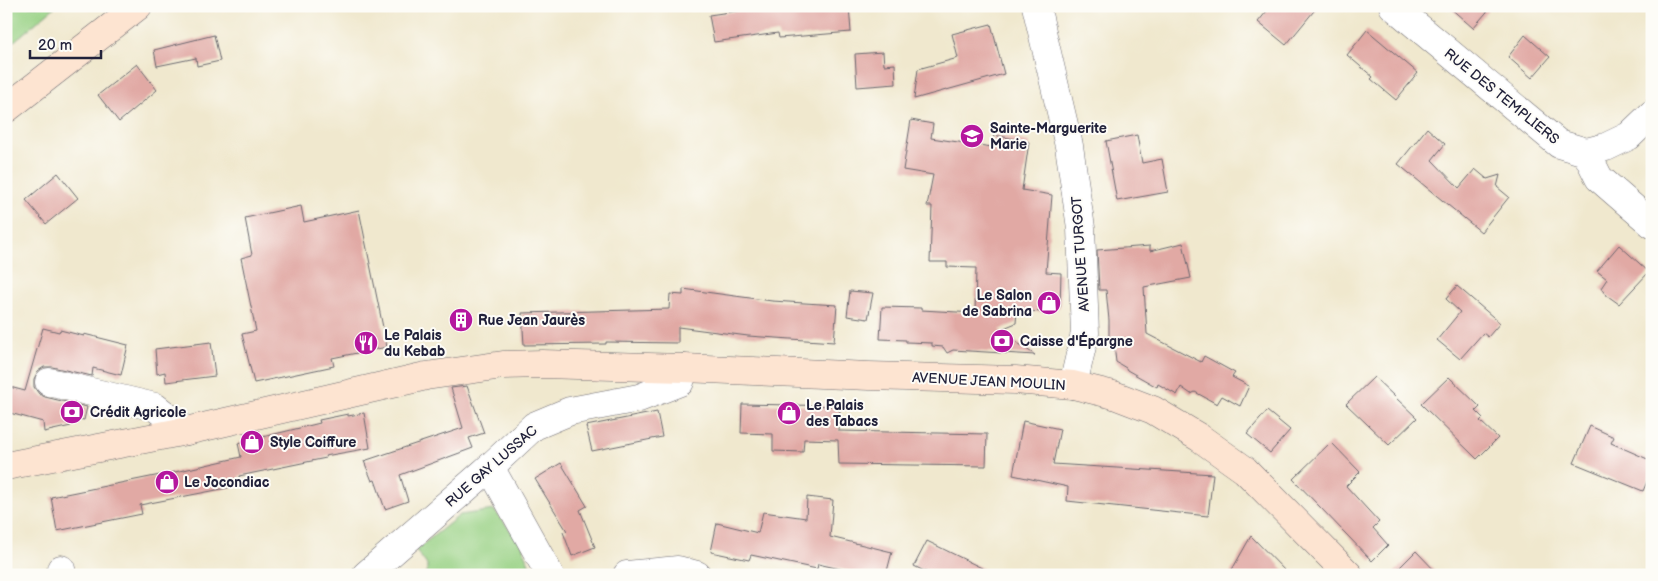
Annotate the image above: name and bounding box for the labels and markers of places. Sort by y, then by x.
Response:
place label: Sainte-Marguerite Marie [990,120,1107,153]
school or university icon: Sainte-Marguerite Marie [959,123,985,149]
place label: Le Salon de Sabrina [962,287,1032,320]
shop icon: Le Salon de Sabrina [1036,290,1062,316]
building icon: Rue Jean Jaurès [448,307,474,333]
place label: Rue Jean Jaurès [478,312,585,329]
place label: Le Palais du Kebab [384,327,445,360]
bank icon: Caisse d'Épargne [989,328,1015,354]
restaurant icon: Le Palais du Kebab [353,330,379,356]
place label: Caisse d'Épargne [1020,331,1133,350]
place label: Le Palais des Tabacs [806,397,878,430]
bank icon: Crédit Agricole [59,399,85,425]
shop icon: Le Palais des Tabacs [776,400,802,426]
place label: Crédit Agricole [90,404,186,421]
shop icon: Style Coiffure [239,429,265,455]
place label: Style Coiffure [270,434,356,451]
shop icon: Le Jocondiac [154,469,180,495]
place label: Le Jocondiac [184,474,270,491]

